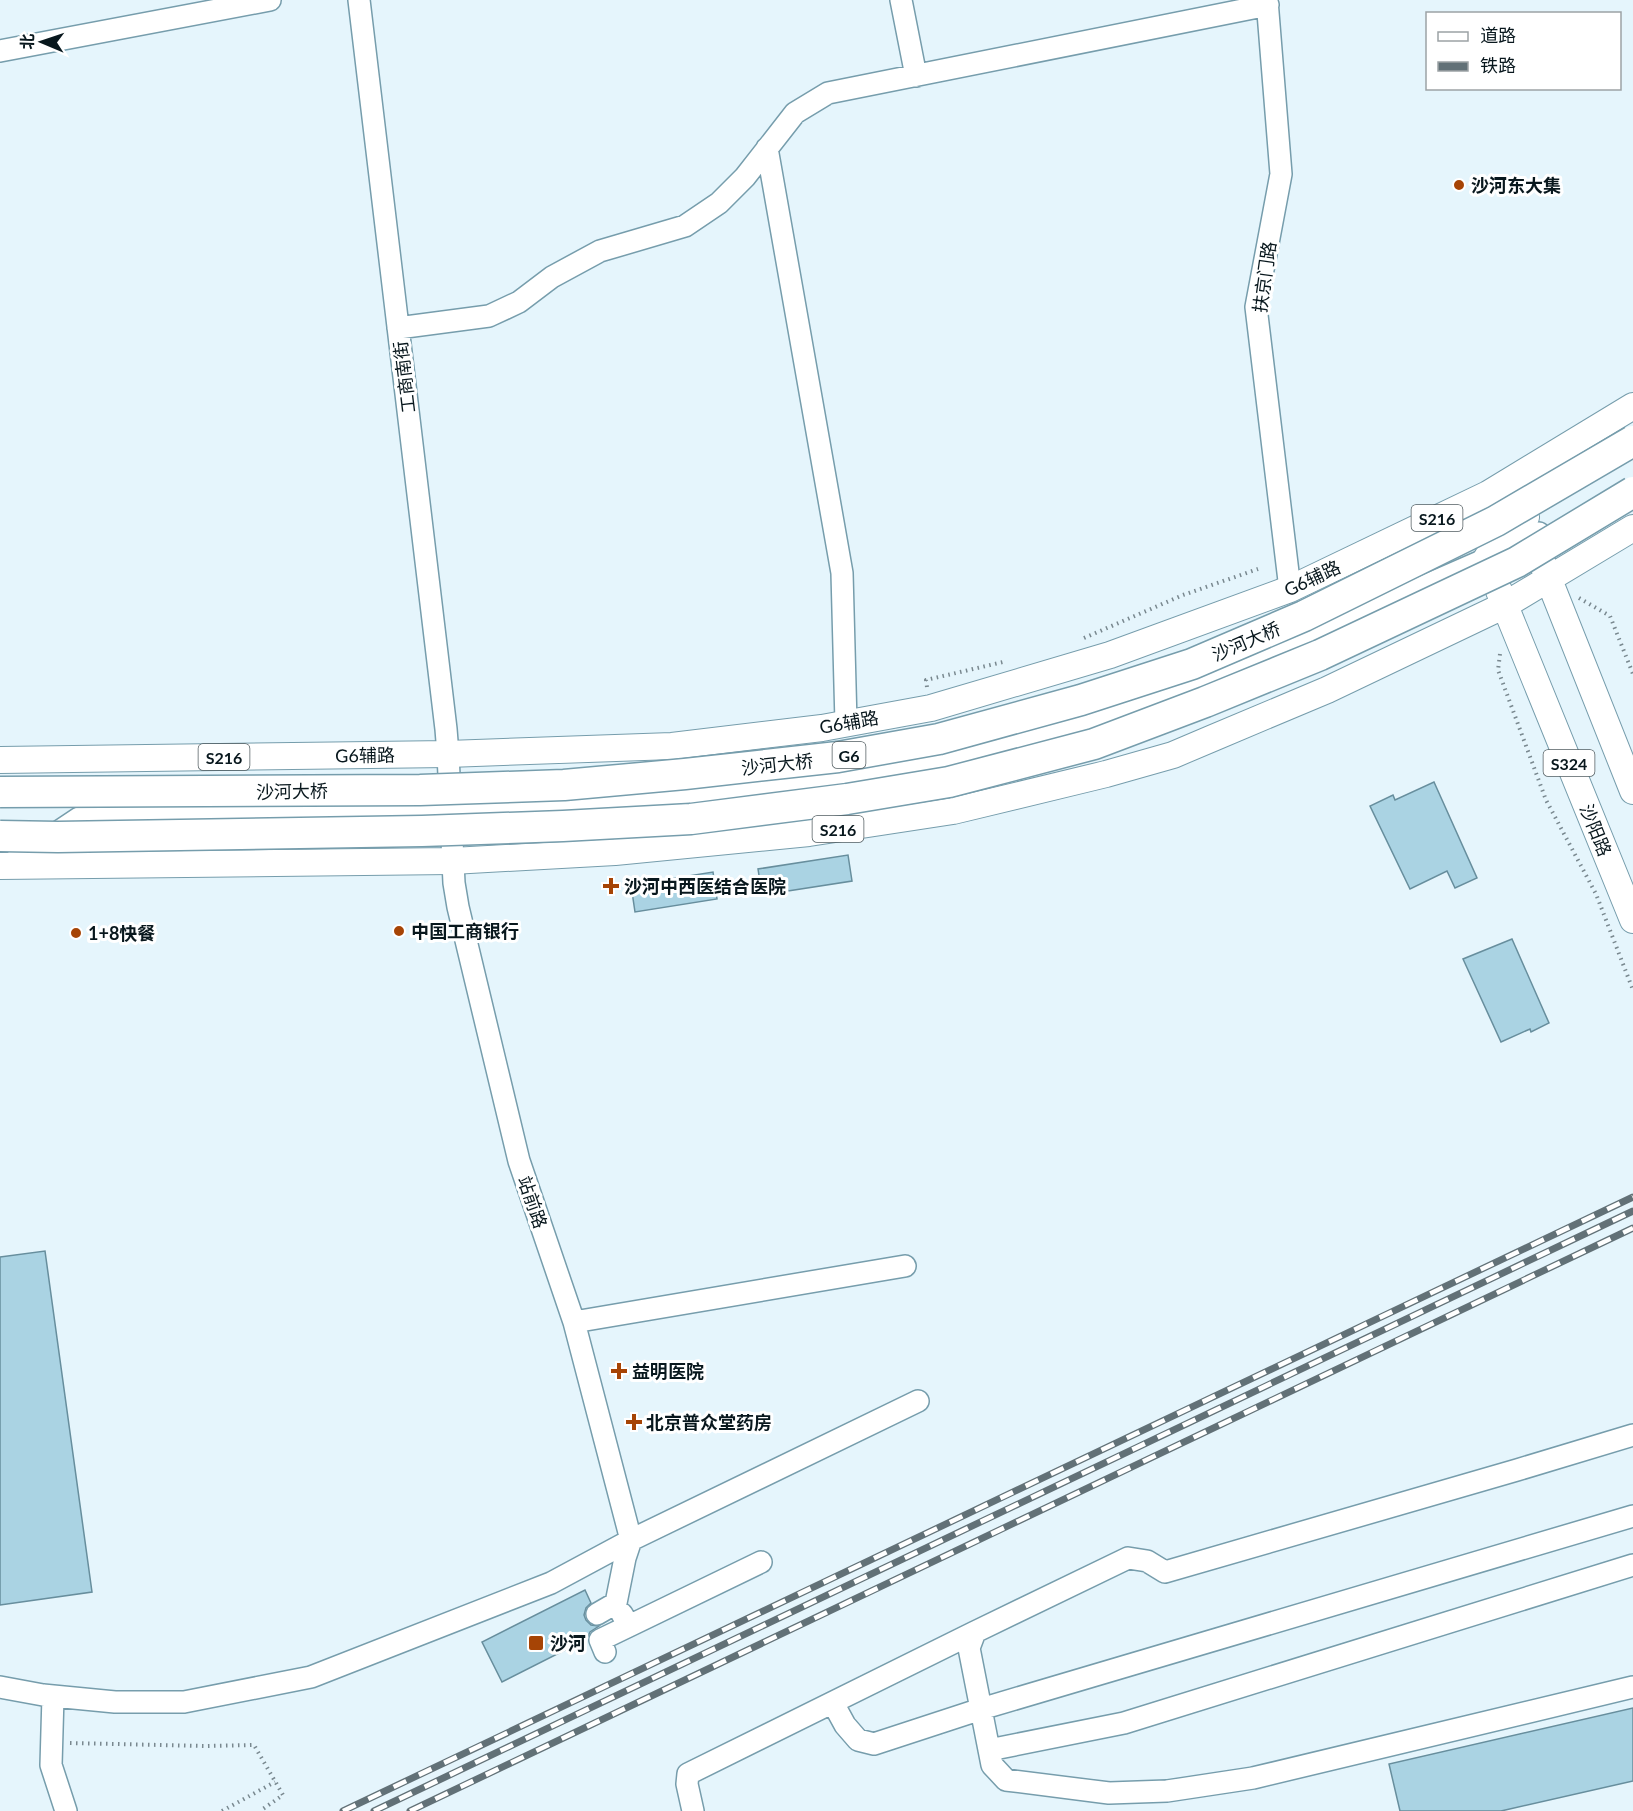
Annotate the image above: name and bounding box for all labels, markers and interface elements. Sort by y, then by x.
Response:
north arrow [12,12,72,72]
legend [1426,12,1621,90]
text: 道路 [1480,24,1516,46]
text: 北 [17,33,36,50]
text: 铁路 [1480,54,1516,76]
place label: 沙河东大集 [1471,174,1561,196]
marker: 沙河东大集 [1452,178,1466,192]
street label: 扶京门路 [1248,240,1280,314]
street label: 工商南街 [389,340,419,414]
road number: S216 [1412,505,1462,531]
street label: G6辅路 [1280,555,1344,601]
street label: 沙河大桥 [1209,617,1283,665]
street label: G6辅路 [818,706,880,738]
road number: G6 [832,742,866,768]
street label: G6辅路 [335,743,395,767]
road number: S216 [198,744,250,770]
street label: 沙河大桥 [740,749,814,779]
road number: S324 [1544,750,1594,776]
street label: 沙河大桥 [256,779,328,803]
street label: 沙阳路 [1576,801,1616,859]
road number: S216 [812,816,864,842]
place label: 沙河中西医结合医院 [624,875,786,897]
marker: 沙河中西医结合医院 [602,877,620,895]
place label: 中国工商银行 [411,920,519,942]
place label: 1+8快餐 [88,922,155,944]
marker: 中国工商银行 [392,924,406,938]
marker: 1+8快餐 [69,926,83,940]
street label: 站前路 [514,1173,552,1231]
place label: 益明医院 [632,1360,704,1382]
marker: 益明医院 [610,1362,628,1380]
place label: 北京普众堂药房 [646,1411,772,1433]
marker: 北京普众堂药房 [627,1415,641,1429]
place label: 沙河 [550,1632,586,1654]
marker: 沙河 [527,1634,545,1652]

